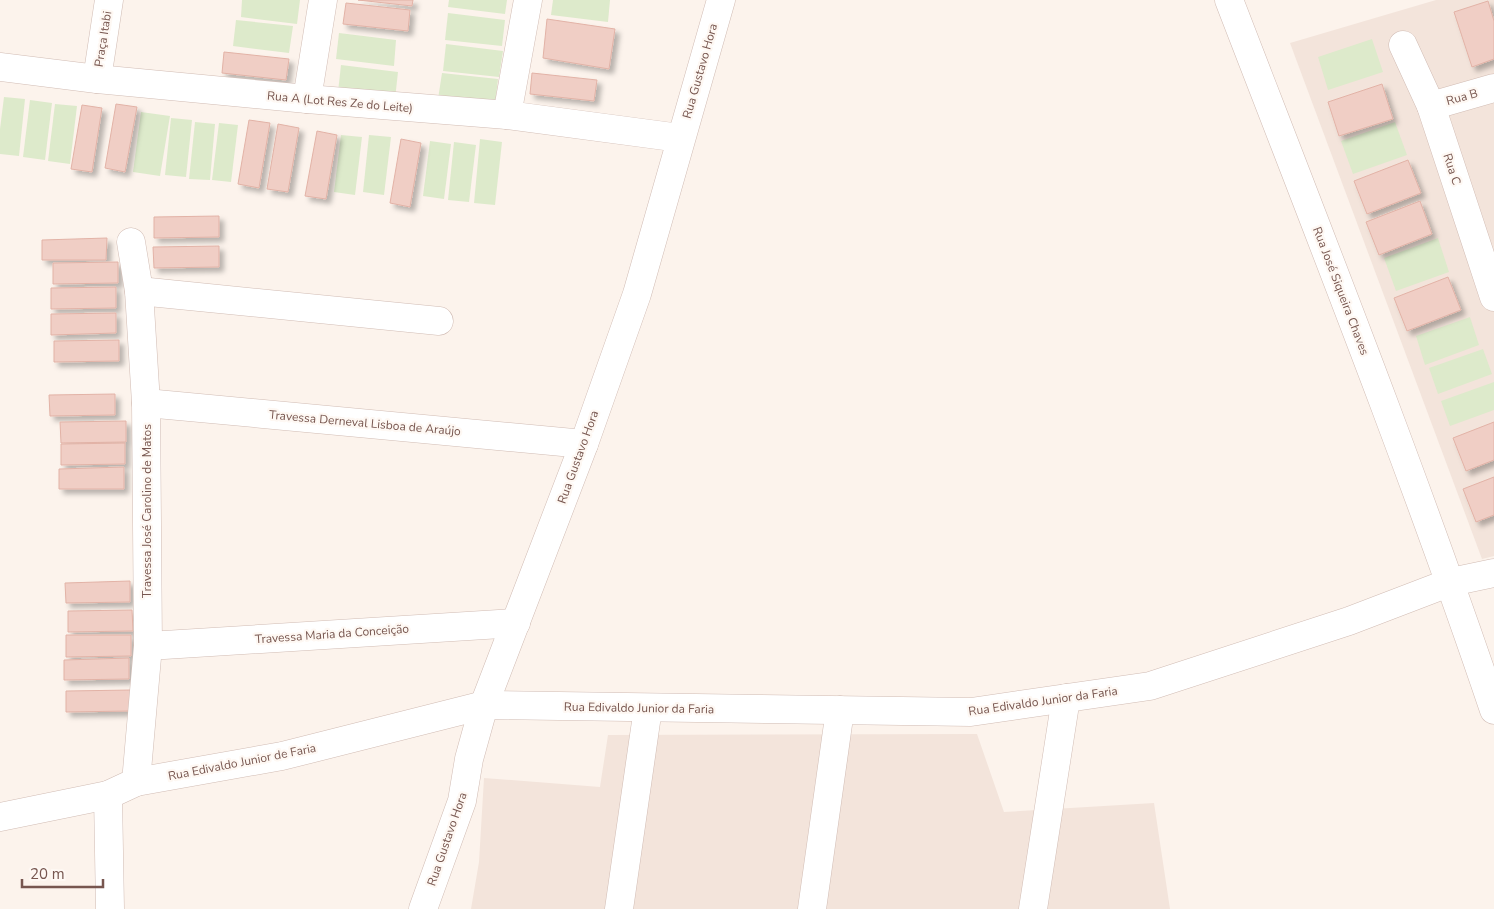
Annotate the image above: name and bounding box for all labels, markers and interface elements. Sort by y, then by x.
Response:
street label: Praça Itabi [91,10,115,68]
street label: Rua Gustavo Hora [679,22,721,120]
street label: Rua B [1444,85,1480,109]
street label: Rua A (Lot Res Ze do Leite) [266,88,414,116]
street label: Rua C [1439,151,1465,187]
street label: Rua José Siqueira Chaves [1309,225,1373,358]
street label: Travessa Derneval Lisboa de Araújo [269,407,462,439]
street label: Rua Gustavo Hora [554,408,602,506]
street label: Travessa José Carolino de Matos [139,424,155,598]
street label: Travessa Maria da Conceição [255,621,410,647]
street label: Rua Edivaldo Junior da Faria [967,683,1119,719]
street label: Rua Edivaldo Junior da Faria [564,699,714,717]
street label: Rua Edivaldo Junior de Faria [167,740,317,784]
street label: Rua Gustavo Hora [423,790,471,888]
scale bar [22,856,104,888]
text: 20 m [30,864,65,884]

